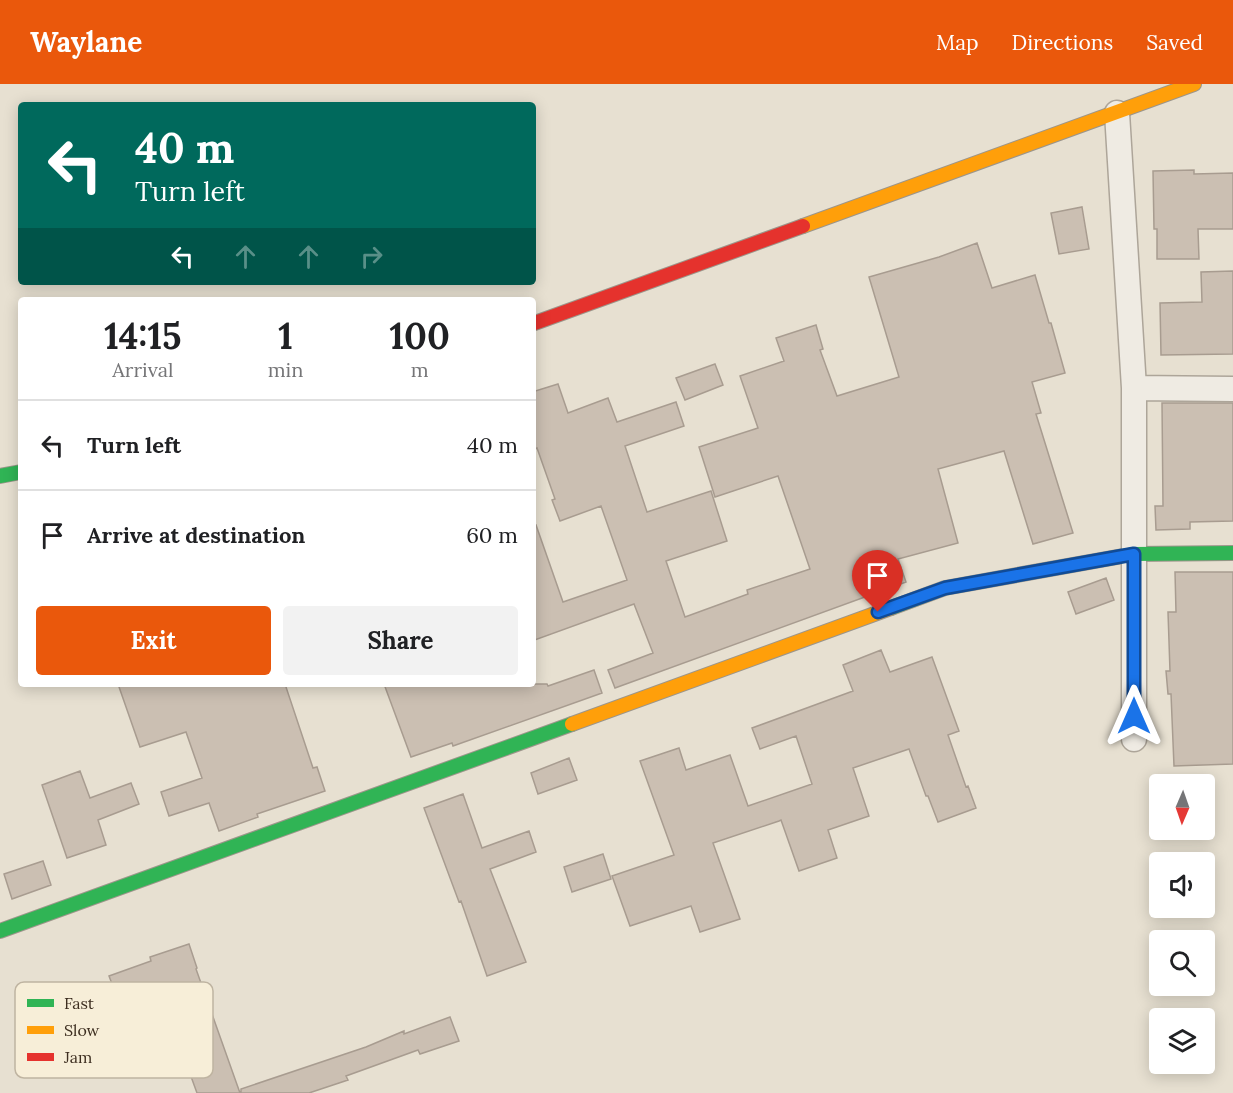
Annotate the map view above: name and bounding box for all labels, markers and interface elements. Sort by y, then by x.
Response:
text: Waylane [30,24,142,60]
text: Map [936,29,979,56]
text: Directions [1012,29,1113,56]
text: Saved [1146,29,1203,56]
text: 40 m [135,121,234,175]
icon: left [36,126,114,204]
text: Turn left [135,174,245,208]
icon: left [166,240,199,273]
icon: ahead [229,240,262,273]
icon: ahead [292,240,325,273]
icon: right [355,240,388,273]
text: 14:15 [104,313,182,359]
text: 1 [278,313,293,359]
text: 100 [389,313,450,359]
text: Arrival [112,357,173,382]
text: min [268,357,303,382]
text: m [411,357,429,382]
icon: left [36,429,69,462]
text: Turn left [87,431,181,459]
text: 40 m [467,431,518,459]
icon: arrive [36,519,69,552]
text: Arrive at destination [87,521,305,549]
text: 60 m [466,521,518,549]
pin [852,550,903,612]
icon: arrive [861,559,894,592]
button: Exit [36,606,271,675]
button: Share [283,606,518,675]
position arrow [1102,684,1166,748]
north arrow [1149,774,1215,840]
map controls [1149,774,1215,1074]
button: sound [1149,852,1215,918]
button: search [1149,930,1215,996]
legend [15,982,213,1078]
text: Fast [64,993,95,1013]
button: layers [1149,1008,1215,1074]
text: Slow [64,1020,100,1040]
text: Jam [63,1047,92,1067]

